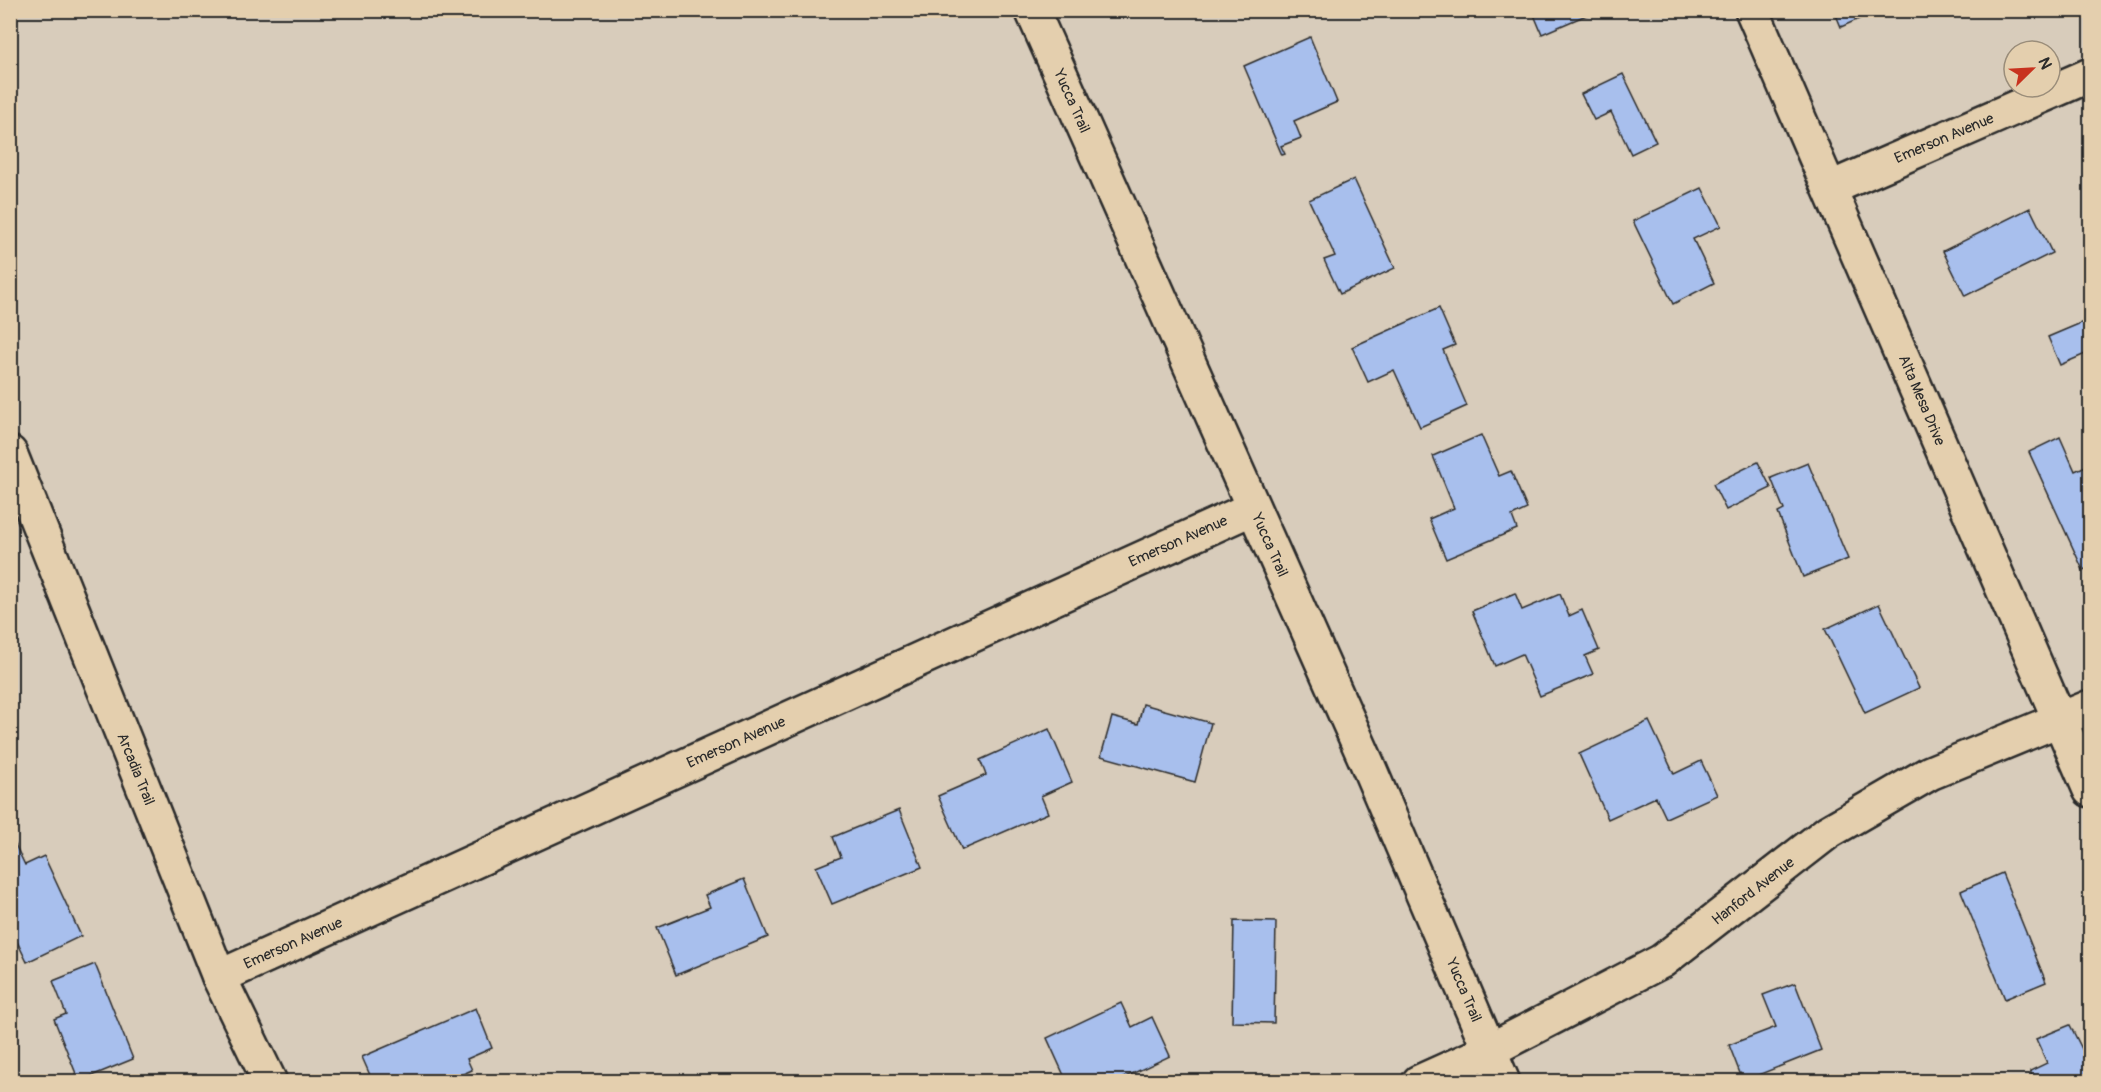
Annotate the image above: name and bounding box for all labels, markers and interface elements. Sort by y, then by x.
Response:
north arrow [2002,39,2062,99]
text: N [2033,54,2056,72]
street label: Yucca Trail [1049,65,1094,136]
street label: Emerson Avenue [1892,109,1997,168]
street label: Alta Mesa Drive [1894,352,1949,449]
street label: Yucca Trail [1247,509,1292,580]
street label: Emerson Avenue [1126,511,1231,572]
street label: Emerson Avenue [684,712,789,773]
street label: Arcadia Trail [112,730,159,808]
street label: Hanford Avenue [1708,853,1799,930]
street label: Emerson Avenue [241,913,346,974]
street label: Yucca Trail [1441,954,1486,1025]

